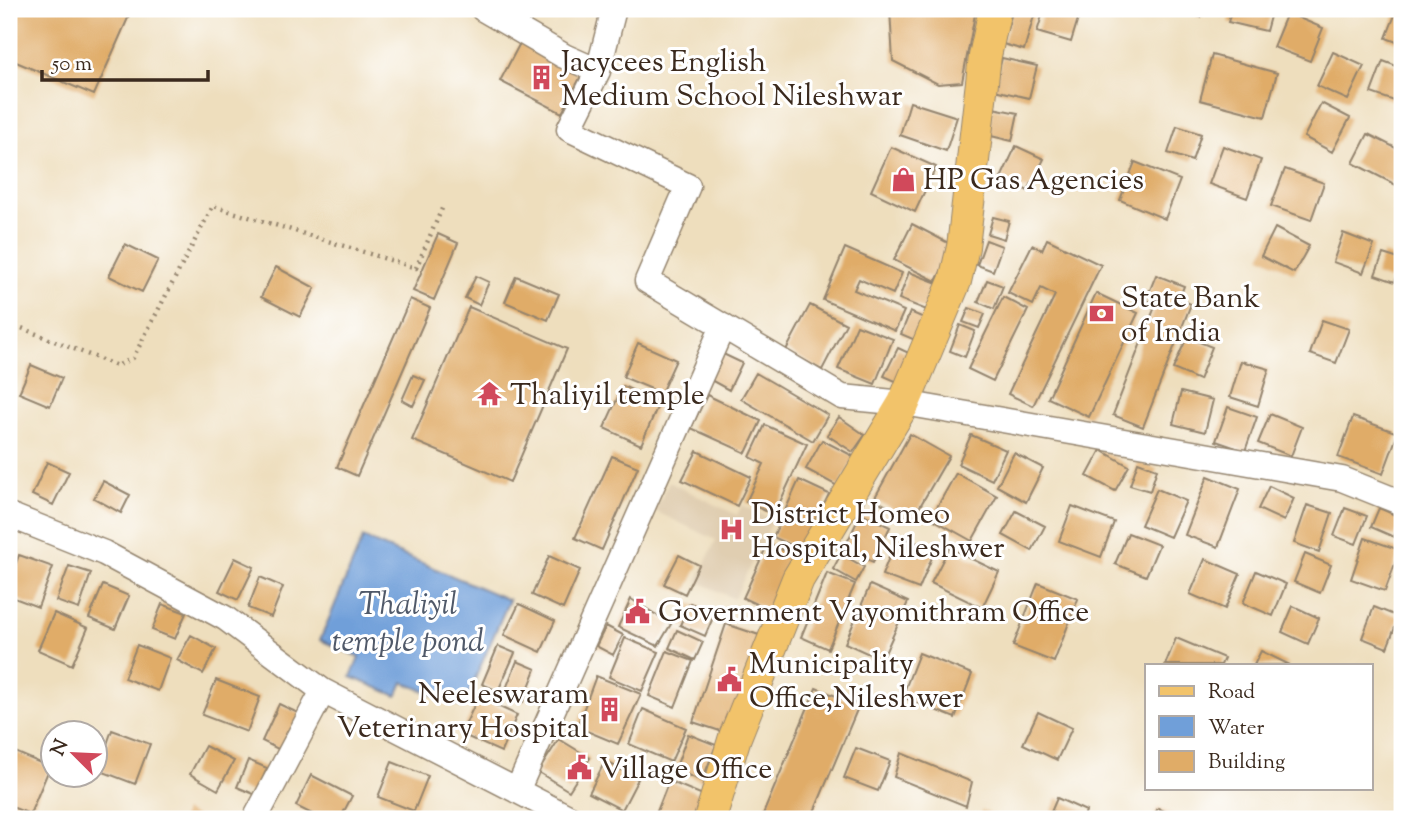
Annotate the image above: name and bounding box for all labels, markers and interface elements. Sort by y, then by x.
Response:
scale bar [42,38,208,82]
place label: Jacycees English Medium School Nileshwar [559,42,903,119]
text: 50 m [51,50,92,80]
building icon: Jacycees English Medium School Nileshwar [527,64,555,92]
place label: HP Gas Agencies [923,160,1144,203]
shop icon: HP Gas Agencies [889,165,917,193]
place label: State Bank of India [1121,278,1260,355]
bank icon: State Bank of India [1087,300,1115,328]
place label: Thaliyil temple [510,375,705,418]
temple icon: Thaliyil temple [476,380,504,408]
place label: District Homeo Hospital, Nileshwer [751,494,1005,571]
hospital icon: District Homeo Hospital, Nileshwer [717,516,745,544]
water label: Thaliyil temple pond [332,583,484,666]
place label: Government Vayomithram Office [658,592,1089,635]
public building icon: Government Vayomithram Office [624,597,652,625]
place label: Municipality Office,Nileshwer [749,644,963,721]
legend [1145,664,1372,790]
public building icon: Municipality Office,Nileshwer [715,666,743,694]
place label: Neeleswaram Veterinary Hospital [337,674,589,751]
text: Road [1208,678,1255,708]
building icon: Neeleswaram Veterinary Hospital [595,696,623,724]
text: Water [1208,714,1265,744]
north arrow [38,720,108,790]
text: N [45,736,76,761]
text: Building [1208,748,1285,778]
place label: Village Office [599,749,772,792]
public building icon: Village Office [565,754,593,782]

